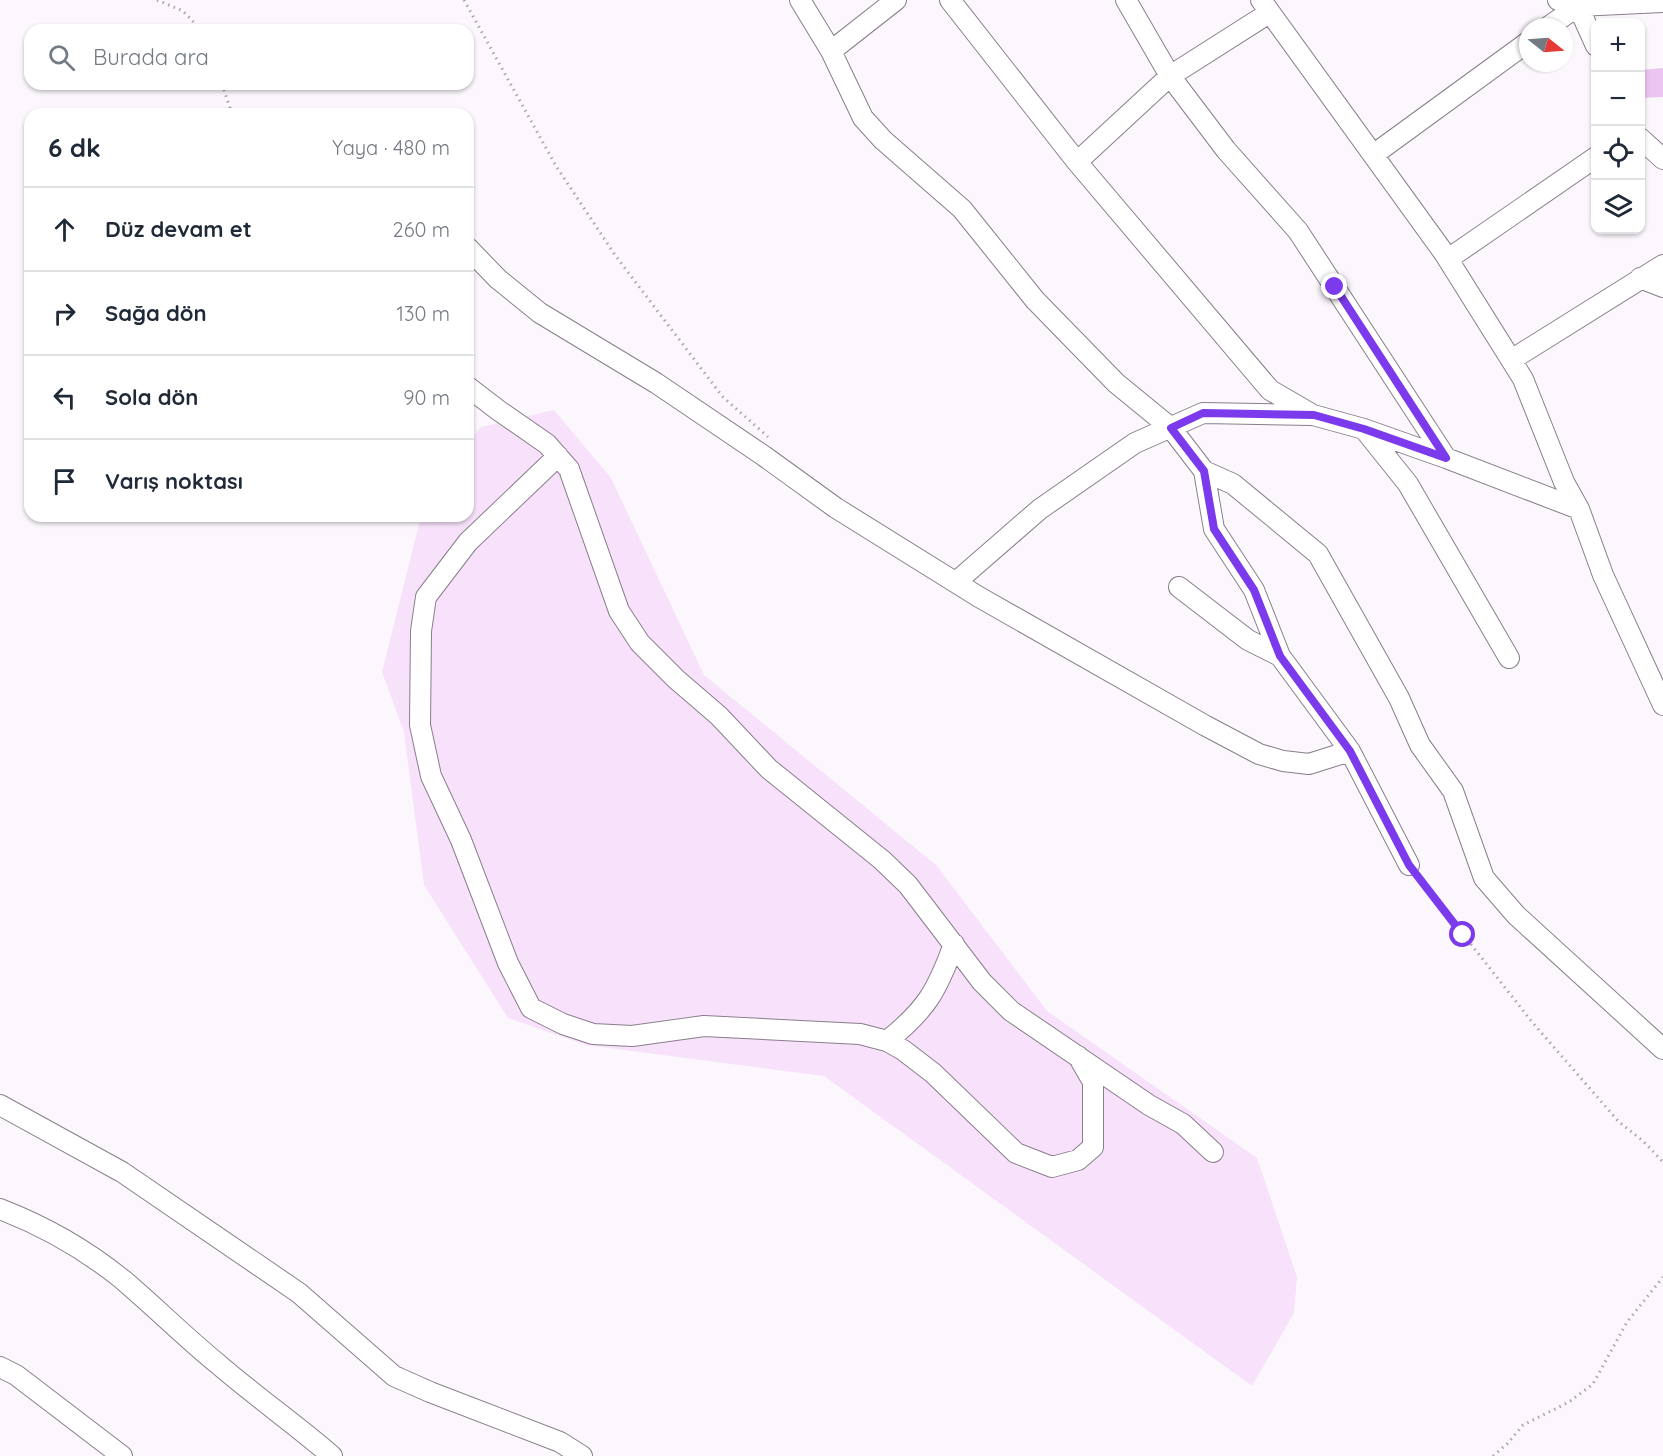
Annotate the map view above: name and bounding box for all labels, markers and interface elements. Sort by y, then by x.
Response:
north arrow [1519,18,1573,72]
map controls [1591,18,1645,234]
button: + [1591,18,1645,72]
search box [24,24,474,90]
icon: search [45,41,78,74]
text: Burada ara [93,43,209,71]
button: − [1591,72,1645,126]
button: locate [1591,126,1645,180]
text: 6 dk [48,131,101,164]
text: Yaya · 480 m [332,135,450,160]
button: layers [1591,180,1645,234]
icon: ahead [48,213,81,246]
text: Düz devam et [105,215,252,243]
text: 260 m [393,217,450,242]
route end [1321,273,1347,299]
icon: right [48,297,81,330]
text: Sağa dön [105,299,207,327]
text: 130 m [397,301,450,326]
icon: left [48,381,81,414]
text: Sola dön [105,383,198,411]
text: 90 m [403,385,450,410]
icon: arrive [48,465,81,498]
text: Varış noktası [105,467,243,495]
route start [1449,921,1475,947]

